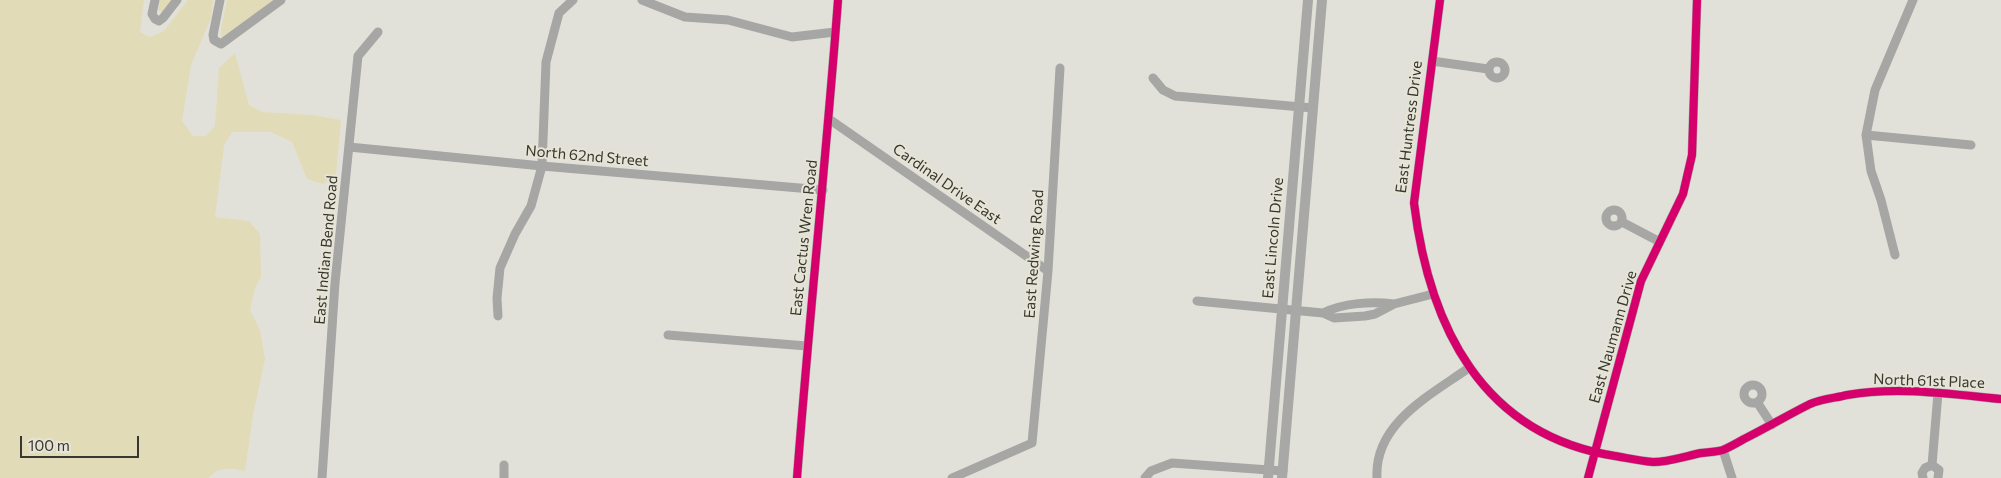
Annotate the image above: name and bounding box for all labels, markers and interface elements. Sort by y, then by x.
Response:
street label: East Huntress Drive [1392,60,1426,194]
street label: Cardinal Drive East [889,140,1005,228]
street label: North 62nd Street [525,142,649,170]
street label: East Cactus Wren Road [787,159,821,317]
street label: East Indian Bend Road [311,175,341,325]
street label: East Lincoln Drive [1259,177,1287,299]
street label: East Redwing Road [1021,189,1047,319]
street label: East Naumann Drive [1585,269,1641,405]
street label: North 61st Place [1873,370,1985,392]
scale bar [22,426,141,458]
text: 100 m [28,436,70,454]

